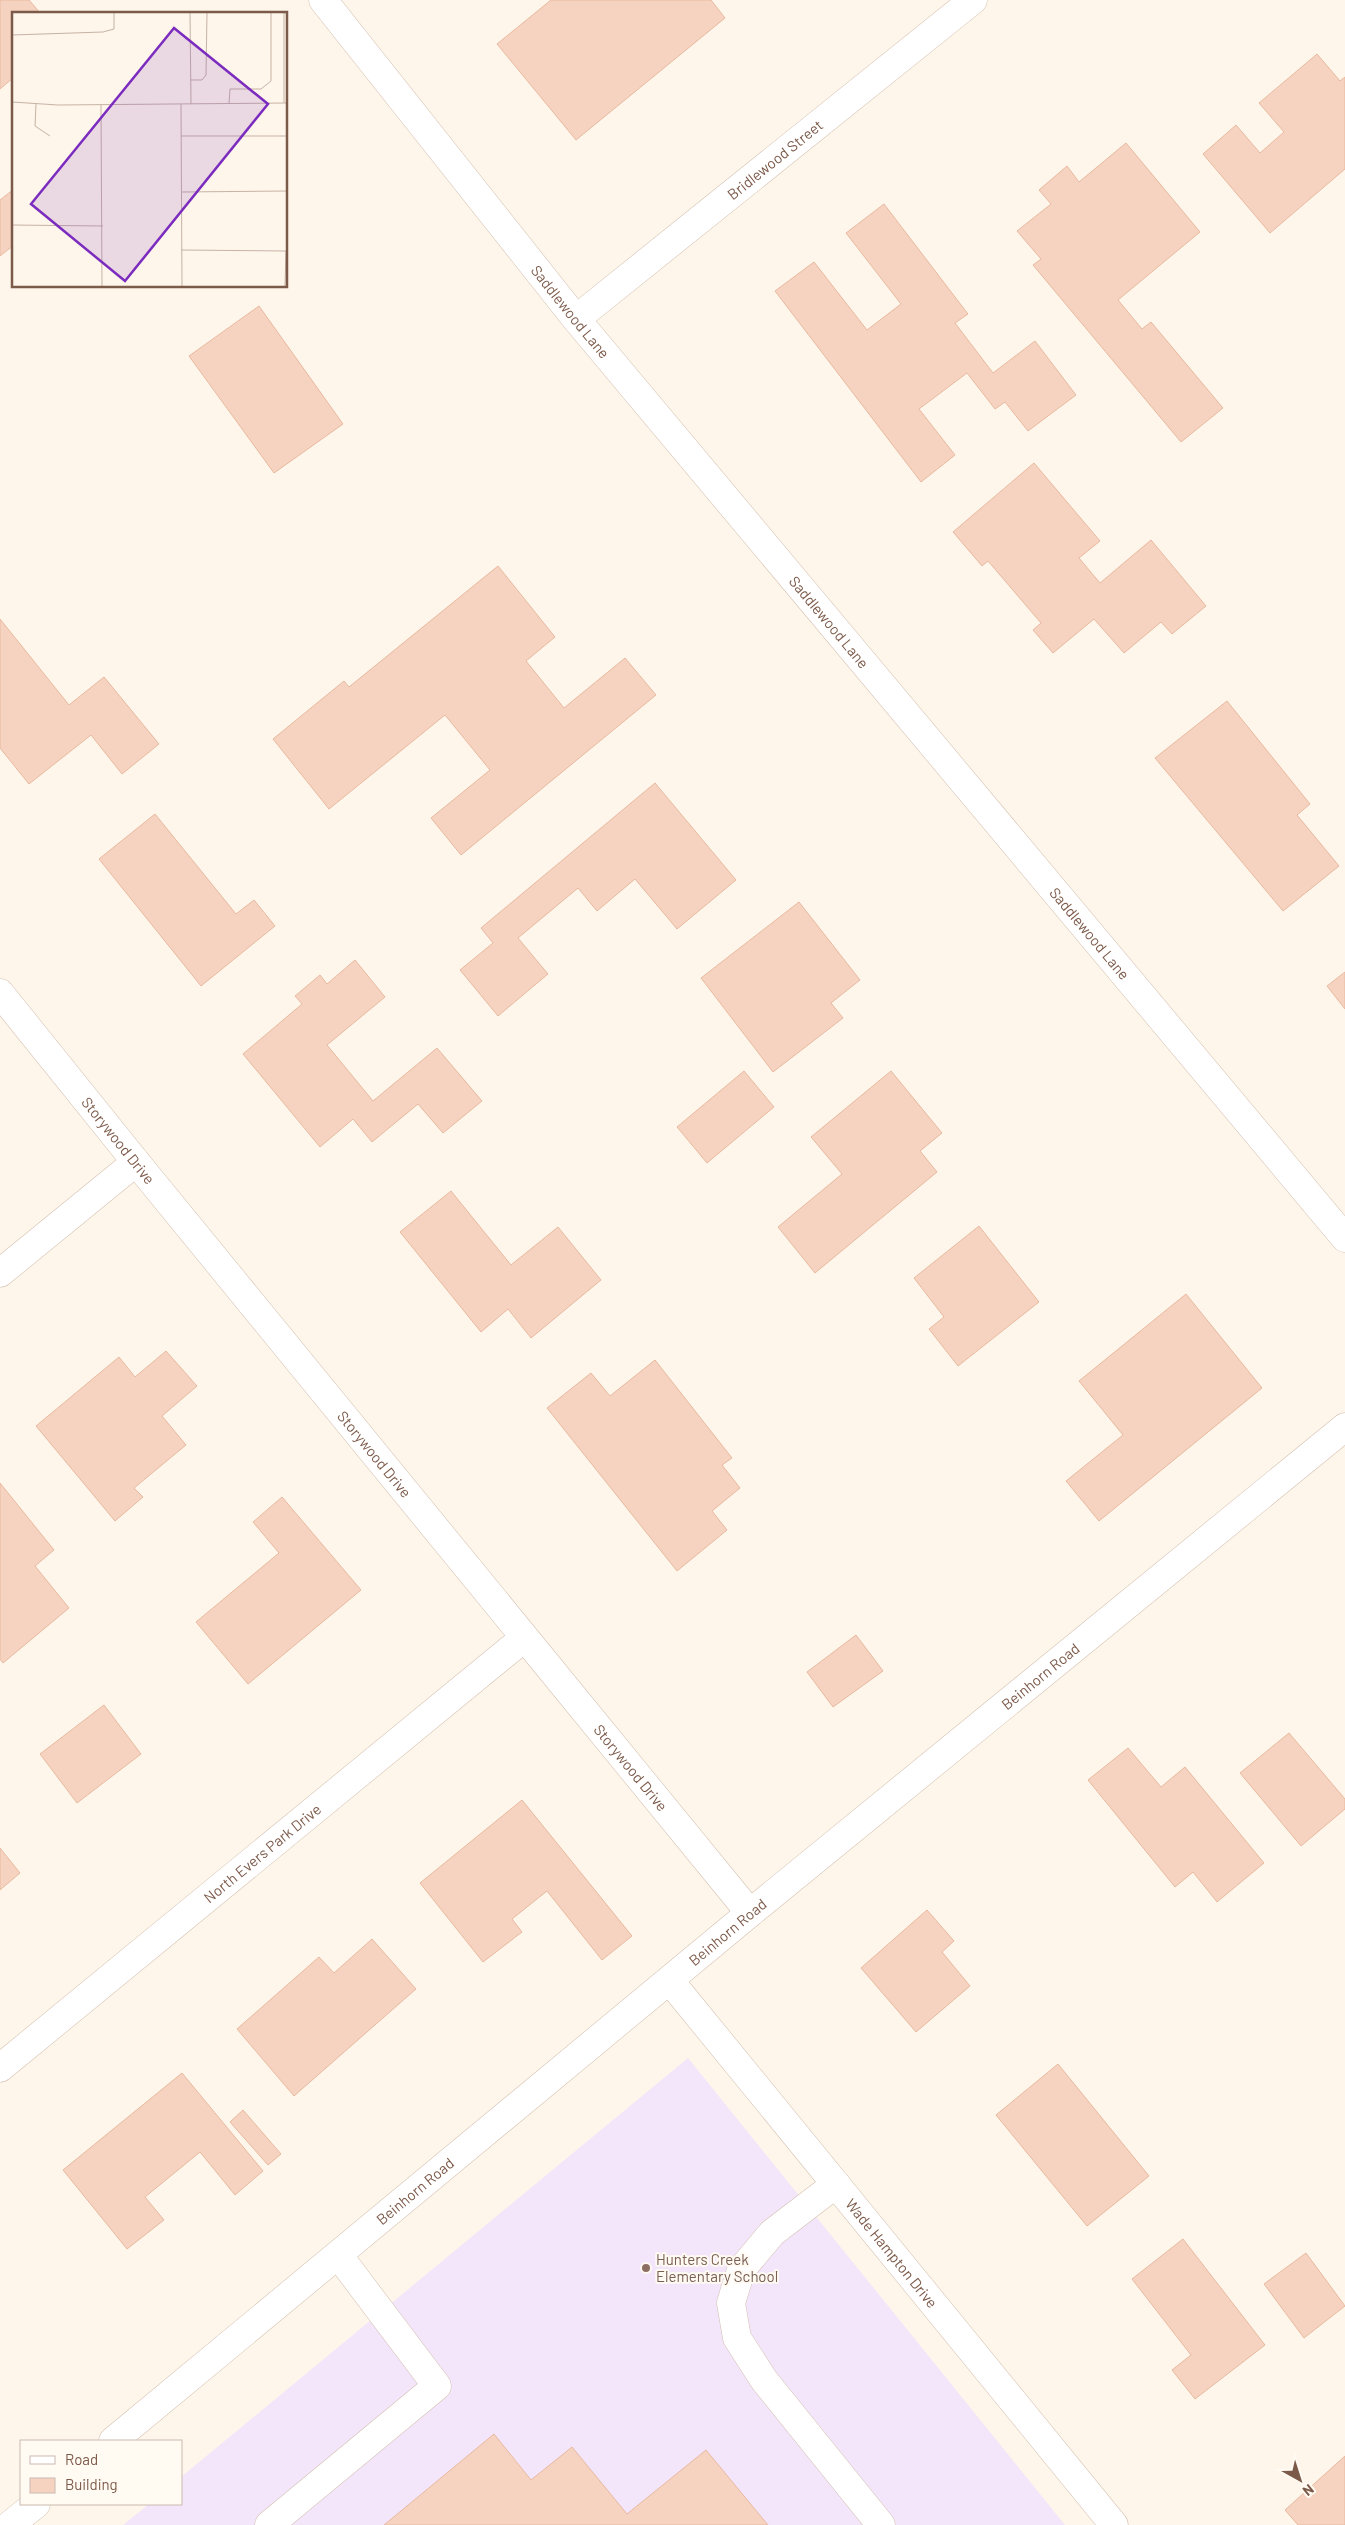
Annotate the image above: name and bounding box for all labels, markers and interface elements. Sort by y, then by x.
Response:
inset map [12,12,288,288]
street label: Bridlewood Street [723,116,826,203]
street label: Saddlewood Lane [528,261,614,362]
street label: Saddlewood Lane [786,572,873,671]
street label: Saddlewood Lane [1046,884,1134,983]
street label: Storywood Drive [78,1093,159,1187]
street label: Storywood Drive [334,1407,415,1501]
street label: Beinhorn Road [998,1639,1083,1713]
street label: Storywood Drive [590,1721,672,1814]
street label: North Evers Park Drive [200,1800,324,1906]
street label: Beinhorn Road [685,1894,770,1969]
street label: Beinhorn Road [372,2154,457,2228]
street label: Wade Hampton Drive [842,2195,942,2311]
place label: Hunters Creek Elementary School [656,2250,778,2285]
marker: Hunters Creek Elementary School [640,2262,652,2274]
legend [20,2440,182,2505]
text: Road [65,2450,98,2468]
north arrow [1275,2455,1325,2505]
text: Building [65,2475,118,2493]
text: N [1300,2481,1317,2500]

